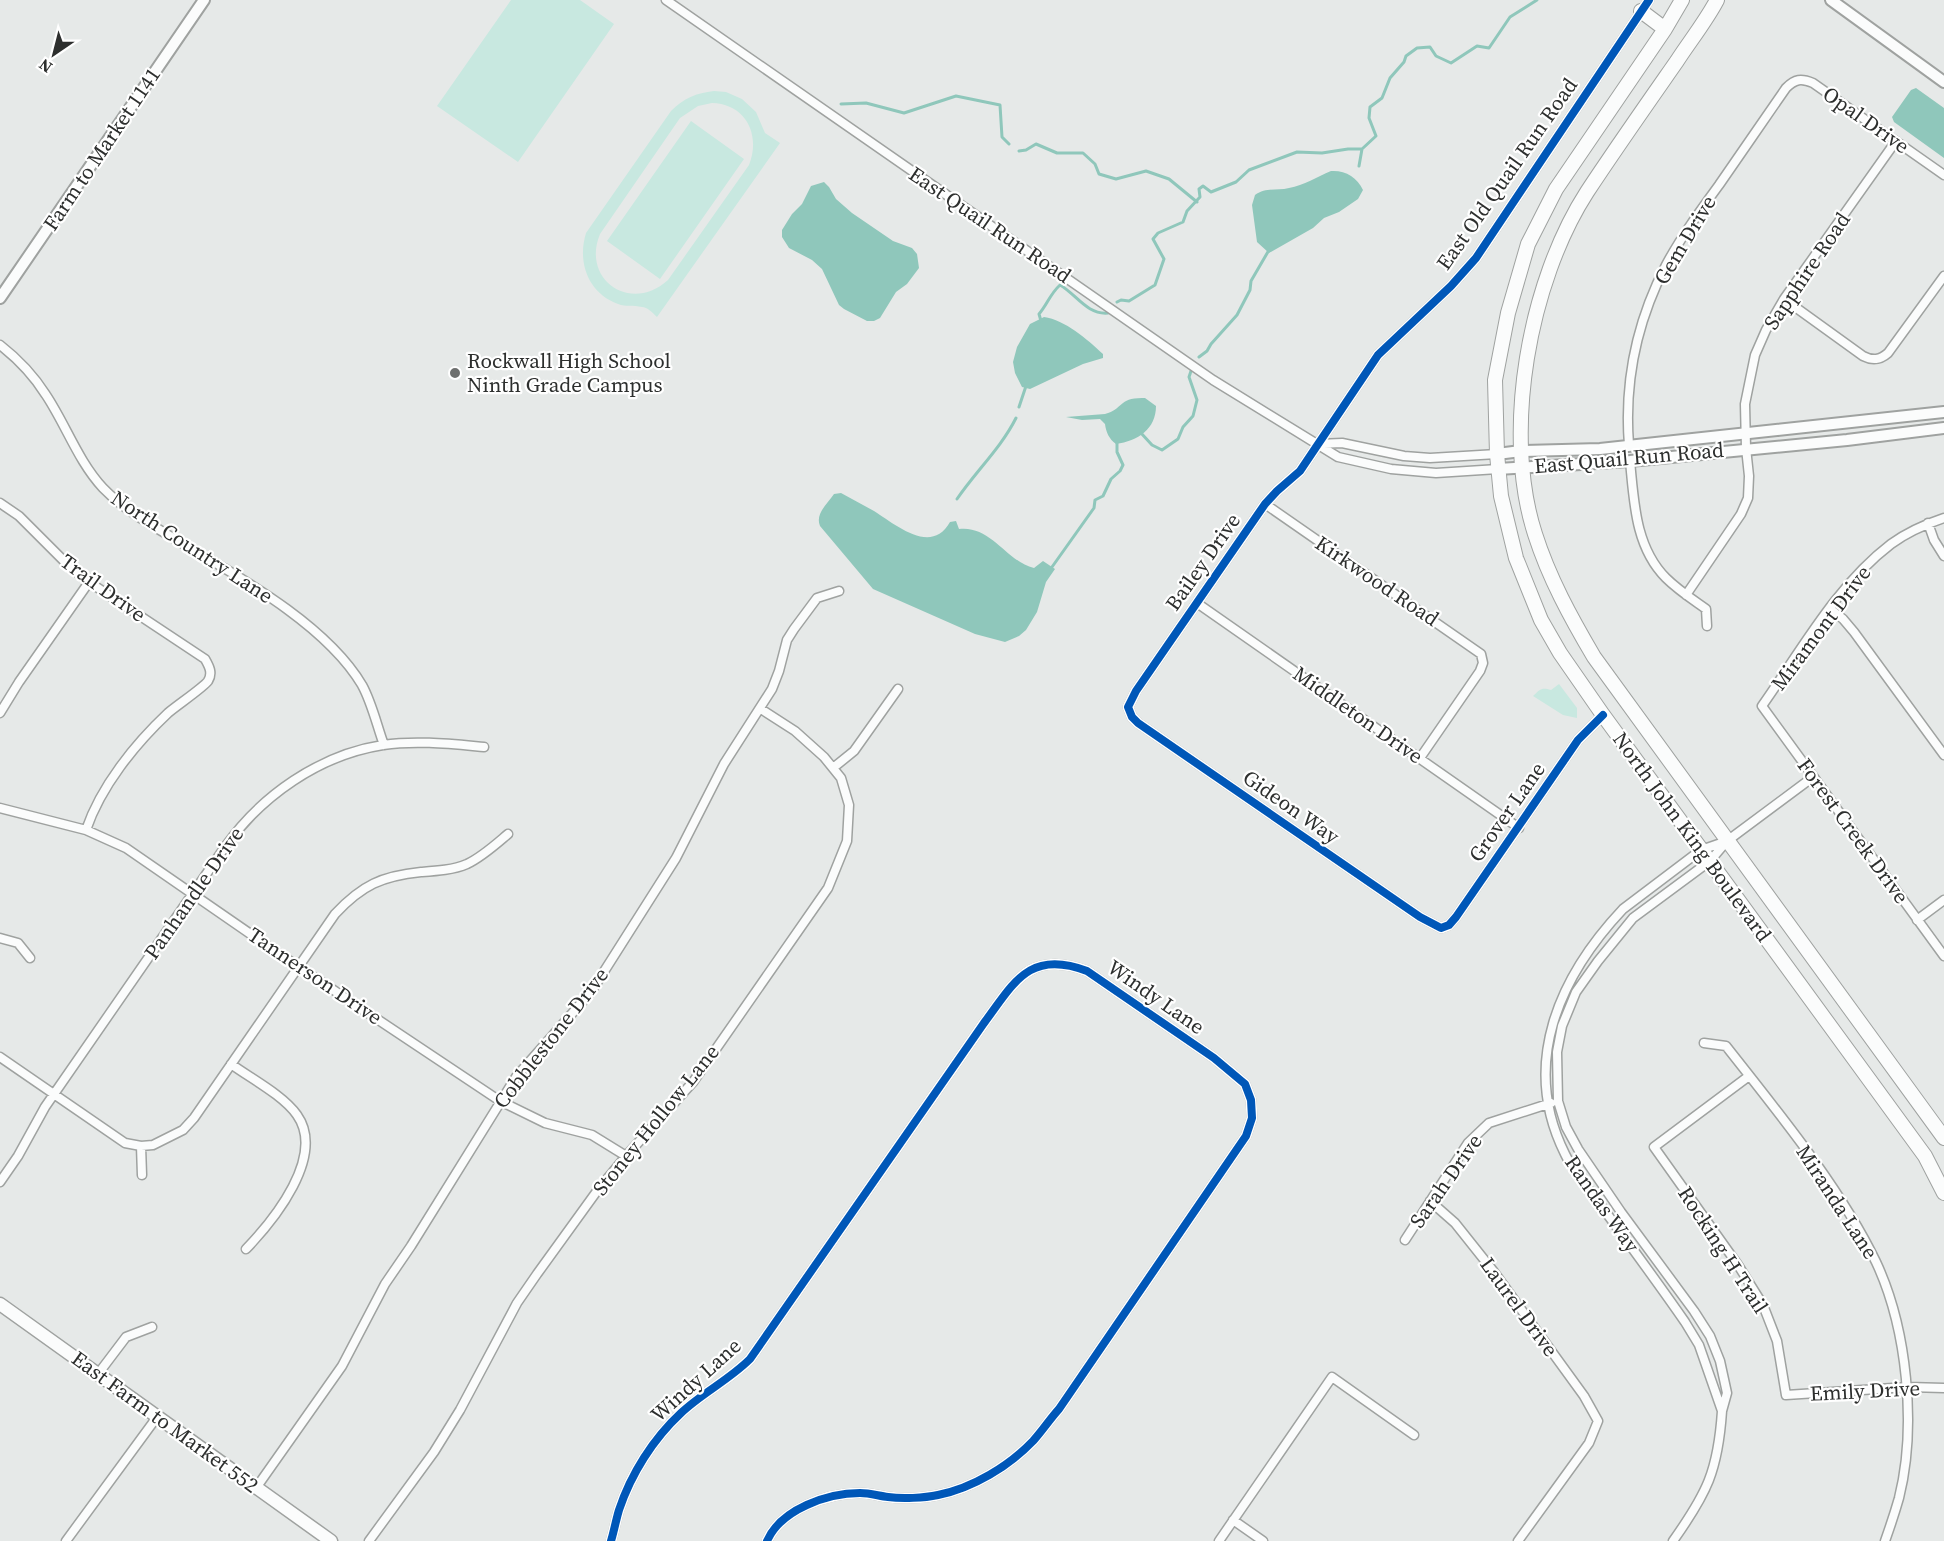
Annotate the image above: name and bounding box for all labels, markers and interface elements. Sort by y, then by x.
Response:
north arrow [24,24,84,84]
text: N [34,54,56,79]
street label: Farm to Market 1141 [36,61,167,236]
street label: East Old Quail Run Road [1429,72,1584,275]
street label: Opal Drive [1817,79,1915,160]
street label: East Quail Run Road [903,159,1077,290]
street label: Gem Drive [1647,190,1723,290]
street label: Sapphire Road [1757,206,1857,335]
place label: Rockwall High School Ninth Grade Campus [467,346,671,399]
marker: Rockwall High School Ninth Grade Campus [448,366,462,380]
street label: East Quail Run Road [1533,435,1725,480]
street label: North Country Lane [106,483,279,610]
street label: Bailey Drive [1158,507,1247,616]
street label: Kirkwood Road [1310,528,1445,633]
street label: Trail Drive [55,547,152,629]
street label: Miramont Drive [1764,559,1877,696]
street label: Middleton Drive [1287,659,1429,770]
street label: North John King Boulevard [1606,726,1779,948]
street label: Forest Creek Drive [1791,752,1916,909]
street label: Grover Lane [1462,756,1552,867]
street label: Gideon Way [1237,763,1346,851]
street label: Panhandle Drive [137,820,250,965]
street label: Tannerson Drive [242,920,388,1031]
street label: Windy Lane [1102,952,1211,1041]
street label: Cobblestone Drive [486,961,615,1114]
street label: Stoney Hollow Lane [586,1038,726,1201]
street label: Sarah Drive [1403,1128,1489,1234]
street label: Miranda Lane [1790,1139,1885,1265]
street label: Randas Way [1558,1149,1647,1258]
street label: Rocking H Trail [1671,1181,1775,1319]
street label: Laurel Drive [1473,1251,1565,1362]
street label: Windy Lane [644,1331,747,1428]
street label: East Farm to Market 552 [66,1344,265,1499]
street label: Emily Drive [1809,1373,1921,1408]

